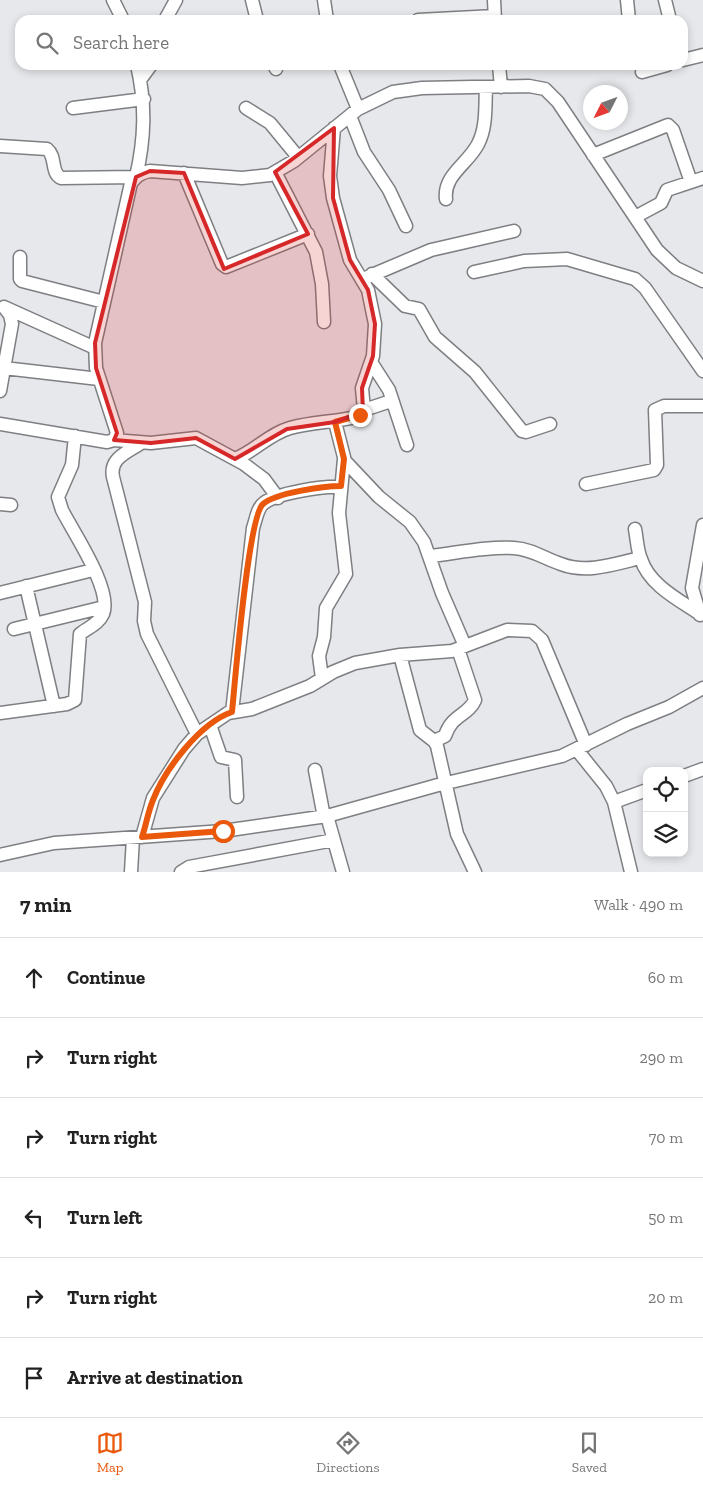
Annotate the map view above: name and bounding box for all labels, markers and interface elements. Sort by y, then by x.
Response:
search box [15,15,688,70]
icon: search [33,29,61,57]
text: Search here [73,31,169,54]
north arrow [583,85,628,130]
route end [349,404,372,427]
map controls [643,767,688,857]
button: locate [643,767,688,812]
button: layers [643,812,688,857]
route start [212,820,235,843]
text: 7 min [20,892,71,917]
text: Walk · 490 m [594,895,683,914]
icon: ahead [20,964,48,992]
text: Continue [67,966,145,989]
text: 60 m [648,968,683,987]
icon: right [20,1044,48,1072]
text: Turn right [67,1046,157,1069]
text: 290 m [640,1048,683,1067]
icon: right [20,1124,48,1152]
text: Turn right [67,1126,157,1149]
text: 70 m [649,1128,683,1147]
icon: left [20,1204,48,1232]
text: Turn left [67,1206,142,1229]
text: 50 m [648,1208,683,1227]
icon: right [20,1284,48,1312]
text: Turn right [67,1286,157,1309]
text: 20 m [648,1288,683,1307]
icon: arrive [20,1364,48,1392]
text: Arrive at destination [67,1366,243,1389]
tab: Map [96,1429,124,1476]
tab: Directions [316,1429,380,1476]
tab: Saved [572,1429,607,1476]

